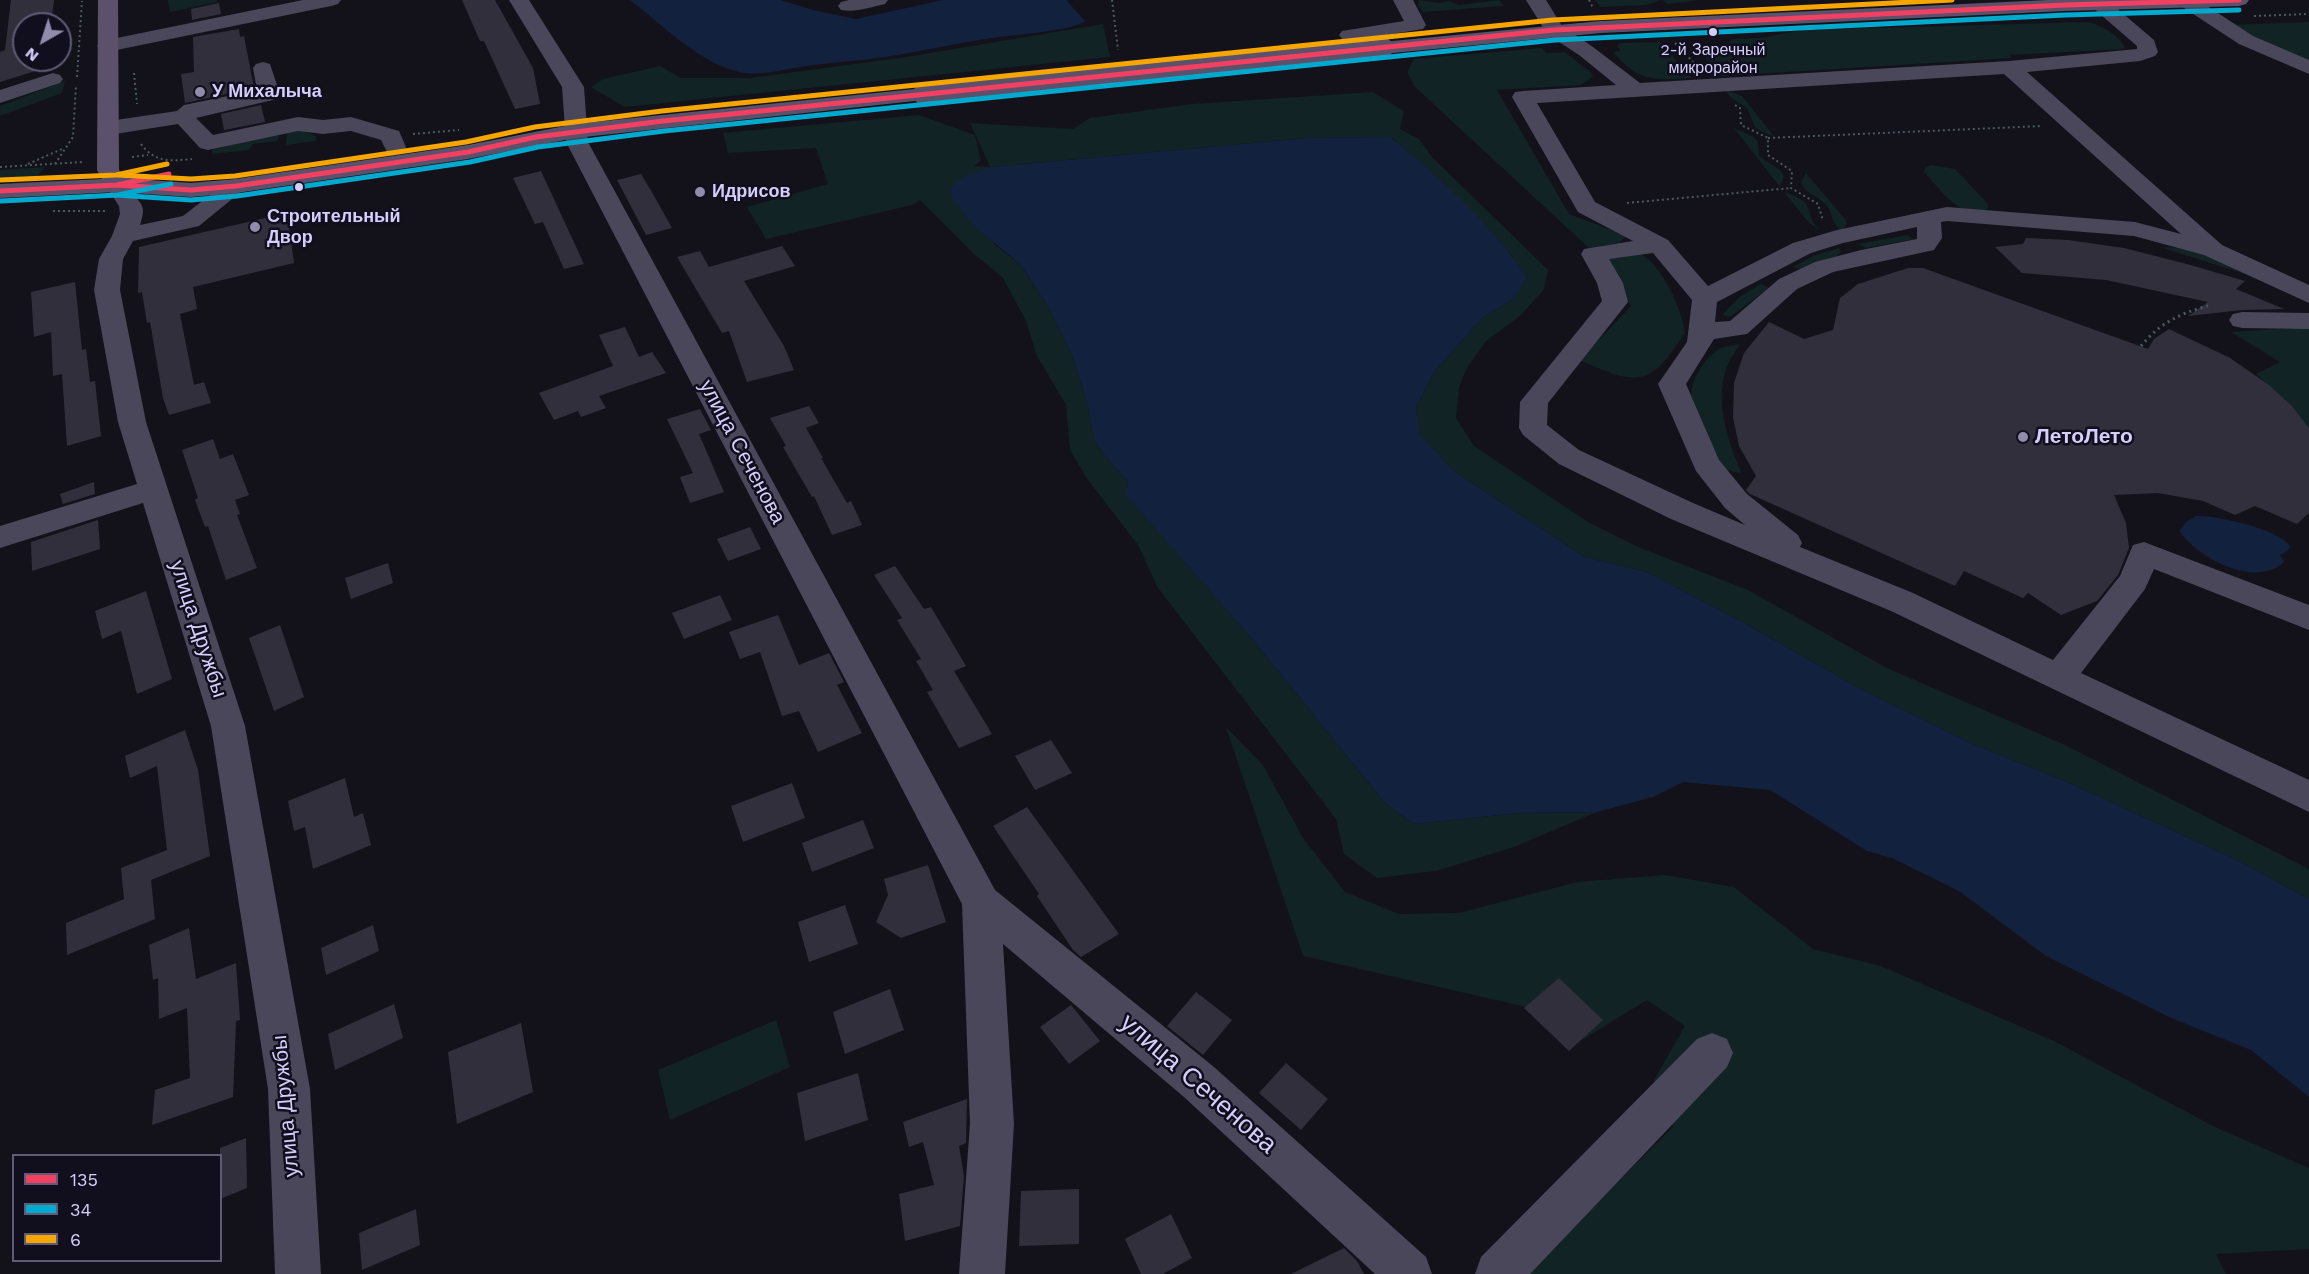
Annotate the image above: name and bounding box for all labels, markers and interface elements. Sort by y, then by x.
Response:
north arrow [12,12,72,72]
marker: 2-й Заречный микрорайон [1707,26,1719,38]
place label: 2-й Заречный микрорайон [1661,40,1765,78]
text: N [21,44,42,66]
place label: У Михалыча [212,81,322,103]
marker: У Михалыча [193,85,207,99]
unlabelled marker [293,181,305,193]
place label: Идрисов [712,181,790,203]
marker: Идрисов [693,185,707,199]
place label: Строительный Двор [267,206,401,248]
marker: Строительный Двор [248,220,262,234]
street label: улица Сеченова [693,376,791,528]
place label: ЛетоЛето [2035,424,2133,450]
marker: ЛетоЛето [2016,430,2030,444]
street label: улица Дружбы [164,557,232,701]
street label: улица Сеченова [1113,1007,1283,1161]
street label: улица Дружбы [267,1034,305,1178]
legend [12,1154,222,1262]
text: 135 [70,1169,98,1190]
text: 34 [70,1199,92,1220]
text: 6 [70,1229,81,1250]

